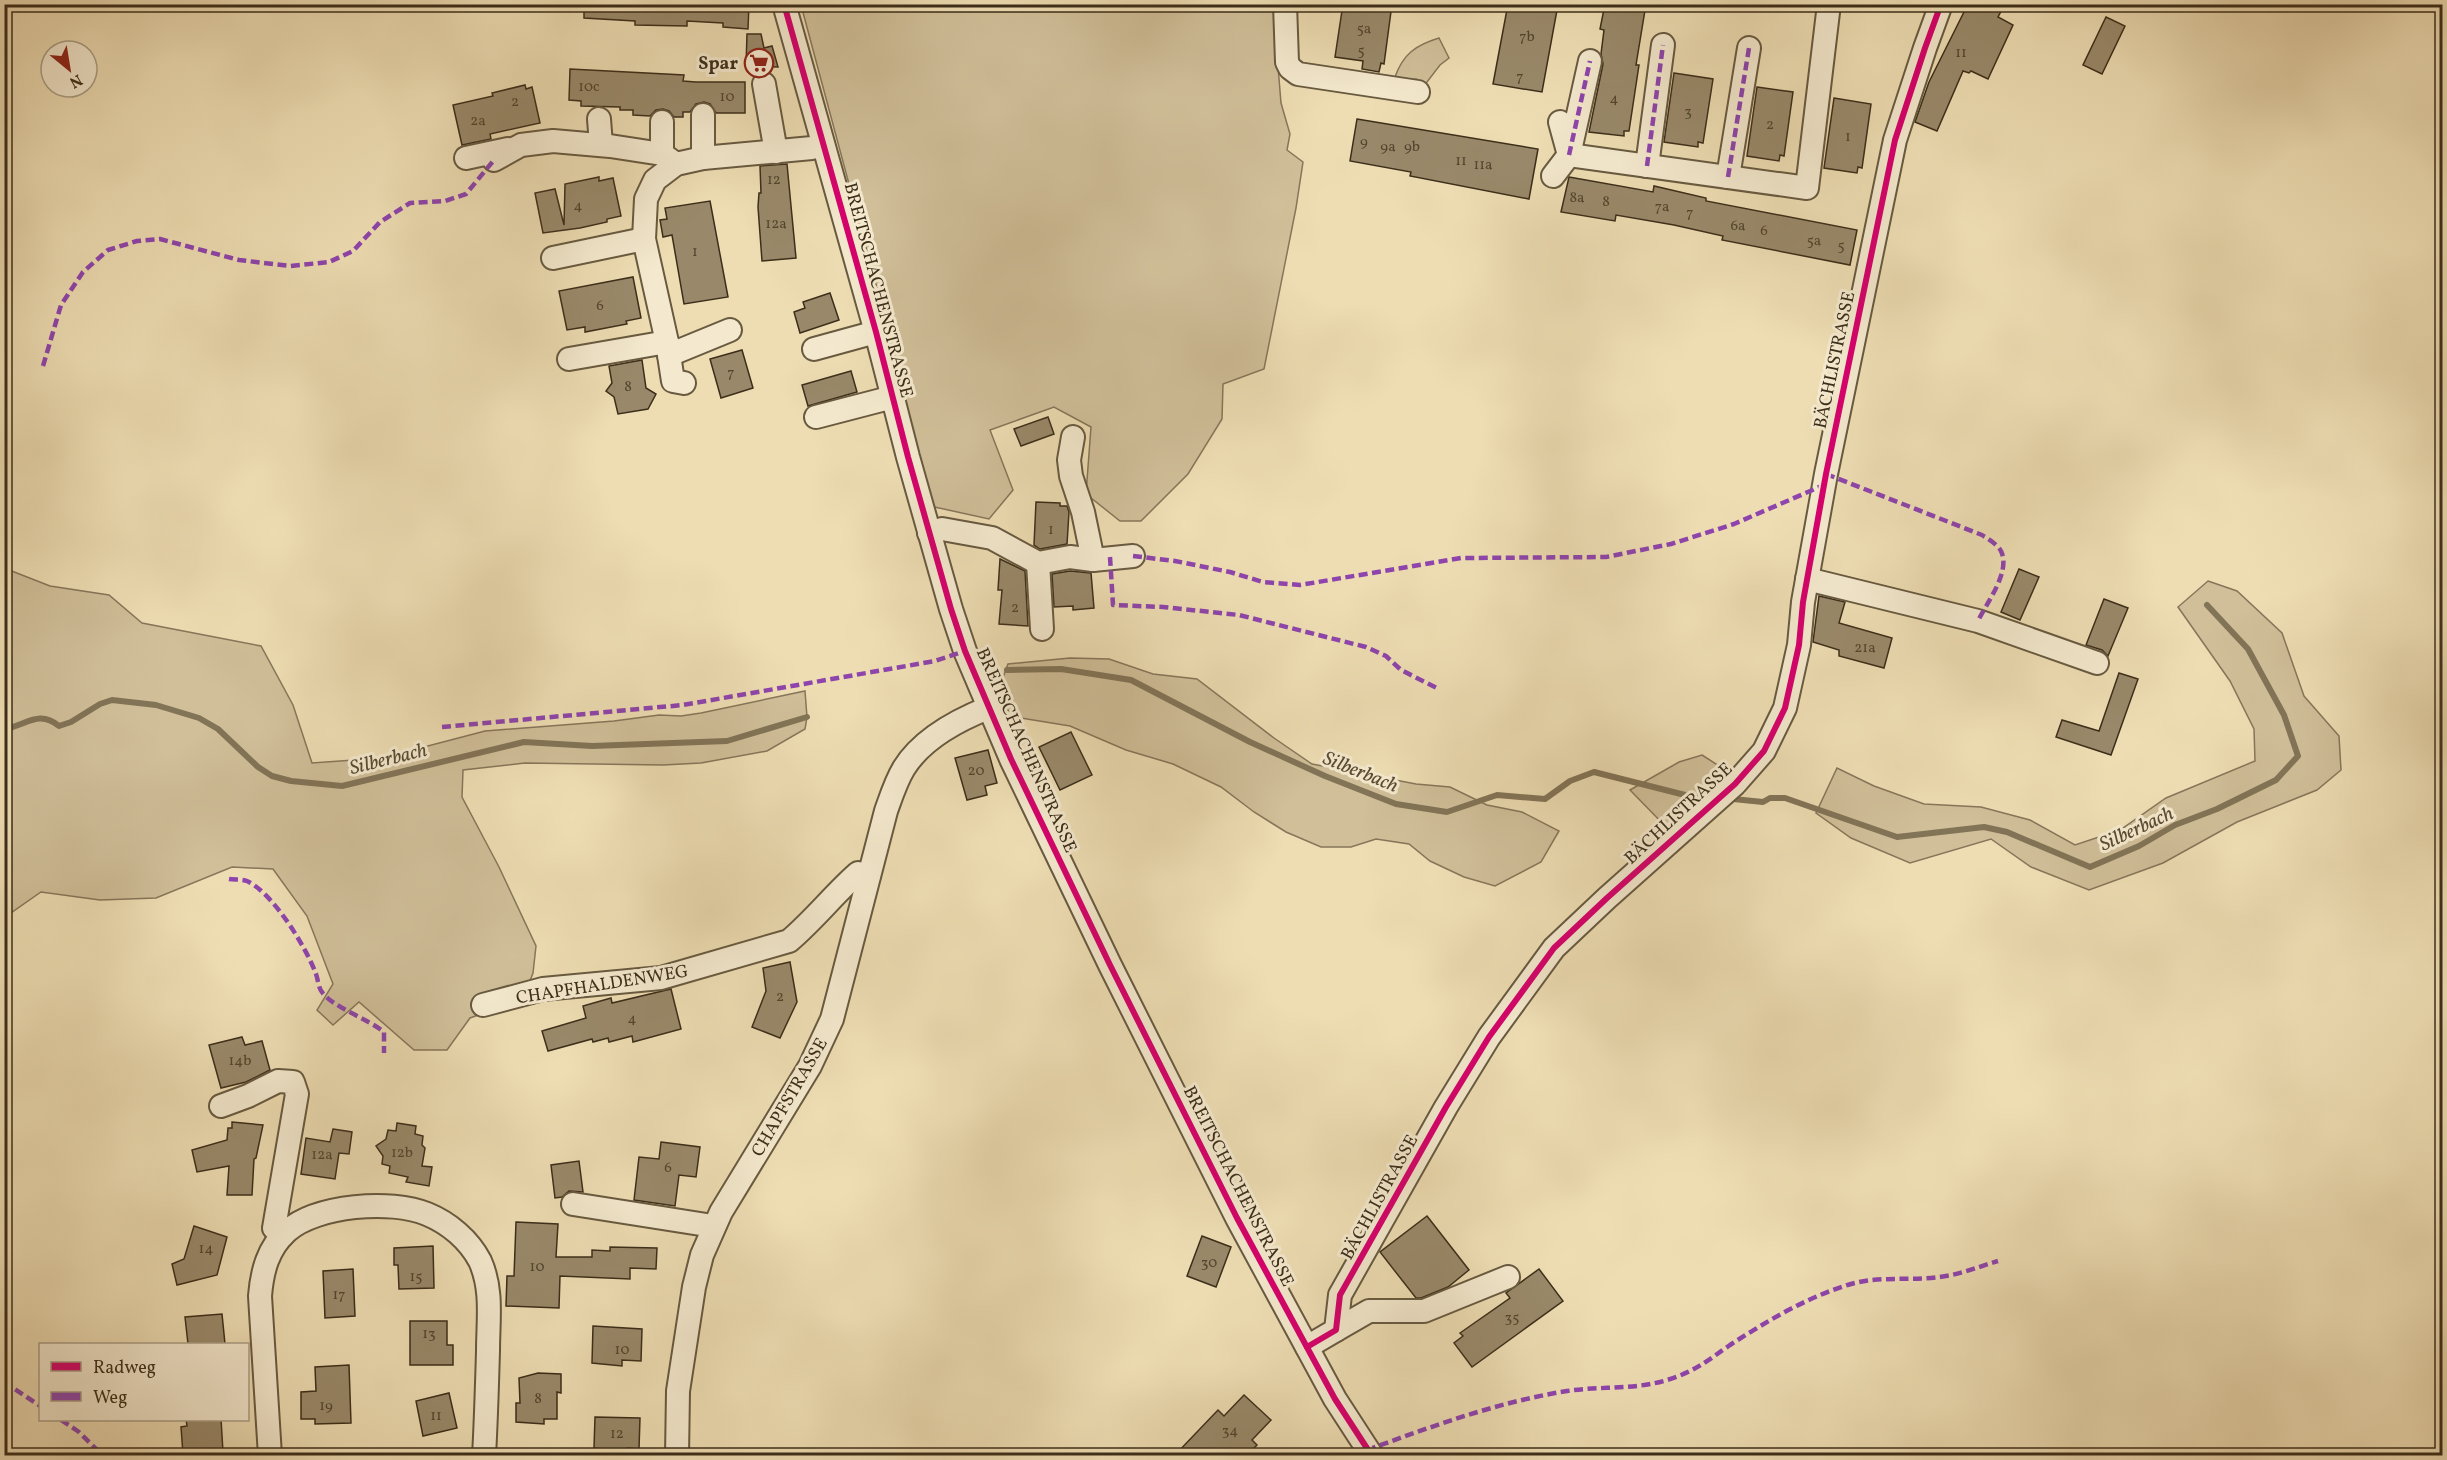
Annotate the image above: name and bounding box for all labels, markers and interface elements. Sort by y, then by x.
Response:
house number: 5a [1357,19,1371,40]
house number: 7b [1519,27,1535,48]
north arrow [39,39,99,99]
house number: 5 [1357,41,1365,62]
house number: 11 [1955,43,1967,64]
supermarket icon: Spar [743,47,775,79]
place label: Spar [698,52,738,77]
house number: 7 [1516,67,1524,88]
text: N [65,68,86,93]
house number: 10c [578,77,600,98]
house number: 10 [720,87,734,108]
house number: 4 [1610,89,1619,110]
house number: 2 [511,92,519,113]
house number: 3 [1684,102,1692,123]
house number: 2a [470,111,486,132]
house number: 2 [1766,115,1774,136]
house number: 1 [1845,127,1851,148]
house number: 9 [1360,132,1368,153]
house number: 9a [1380,137,1396,158]
house number: 9b [1404,137,1420,158]
house number: 11 [1455,151,1467,172]
house number: 11a [1473,155,1493,176]
house number: 12 [767,170,781,191]
street label: BREITSCHACHENSTRASSE [837,180,918,401]
house number: 8a [1569,188,1585,209]
house number: 8 [1602,192,1610,213]
house number: 4 [574,196,583,217]
house number: 7a [1655,197,1669,218]
house number: 7 [1686,203,1694,224]
house number: 12a [765,214,787,235]
house number: 6a [1730,216,1746,237]
house number: 6 [1760,221,1768,242]
house number: 5a [1807,231,1821,252]
house number: 5 [1837,236,1845,257]
house number: 1 [692,242,698,263]
street label: BÄCHLISTRASSE [1809,289,1862,431]
house number: 6 [596,296,604,317]
house number: 7 [727,363,735,384]
house number: 8 [624,377,632,398]
house number: 1 [1048,520,1054,541]
house number: 2 [1011,598,1019,619]
house number: 21a [1854,638,1876,659]
street label: BREITSCHACHENSTRASSE [969,644,1082,857]
water label: Silberbach [347,737,430,783]
water label: Silberbach [1318,745,1402,801]
street label: BÄCHLISTRASSE [1619,757,1739,871]
house number: 20 [968,761,984,782]
water label: Silberbach [2095,800,2179,859]
street label: CHAPFHALDENWEG [514,960,690,1011]
house number: 2 [776,987,784,1008]
house number: 4 [628,1009,637,1030]
street label: CHAPFSTRASSE [746,1034,835,1162]
house number: 14b [229,1051,251,1072]
street label: BREITSCHACHENSTRASSE [1176,1082,1299,1291]
street label: BÄCHLISTRASSE [1336,1130,1425,1265]
house number: 12b [391,1143,413,1164]
house number: 12a [311,1145,333,1166]
house number: 6 [664,1158,672,1179]
house number: 14 [199,1239,213,1260]
house number: 30 [1201,1253,1217,1274]
house number: 10 [530,1257,544,1278]
house number: 15 [409,1267,423,1288]
house number: 17 [332,1285,346,1306]
house number: 35 [1505,1308,1519,1329]
house number: 13 [422,1324,436,1345]
house number: 10 [615,1340,629,1361]
legend [39,1343,249,1421]
text: Radweg [93,1356,156,1381]
text: Weg [93,1386,127,1411]
house number: 8 [534,1389,542,1410]
house number: 19 [319,1396,333,1417]
house number: 11 [430,1406,442,1427]
house number: 34 [1222,1421,1238,1442]
house number: 12 [610,1424,624,1445]

